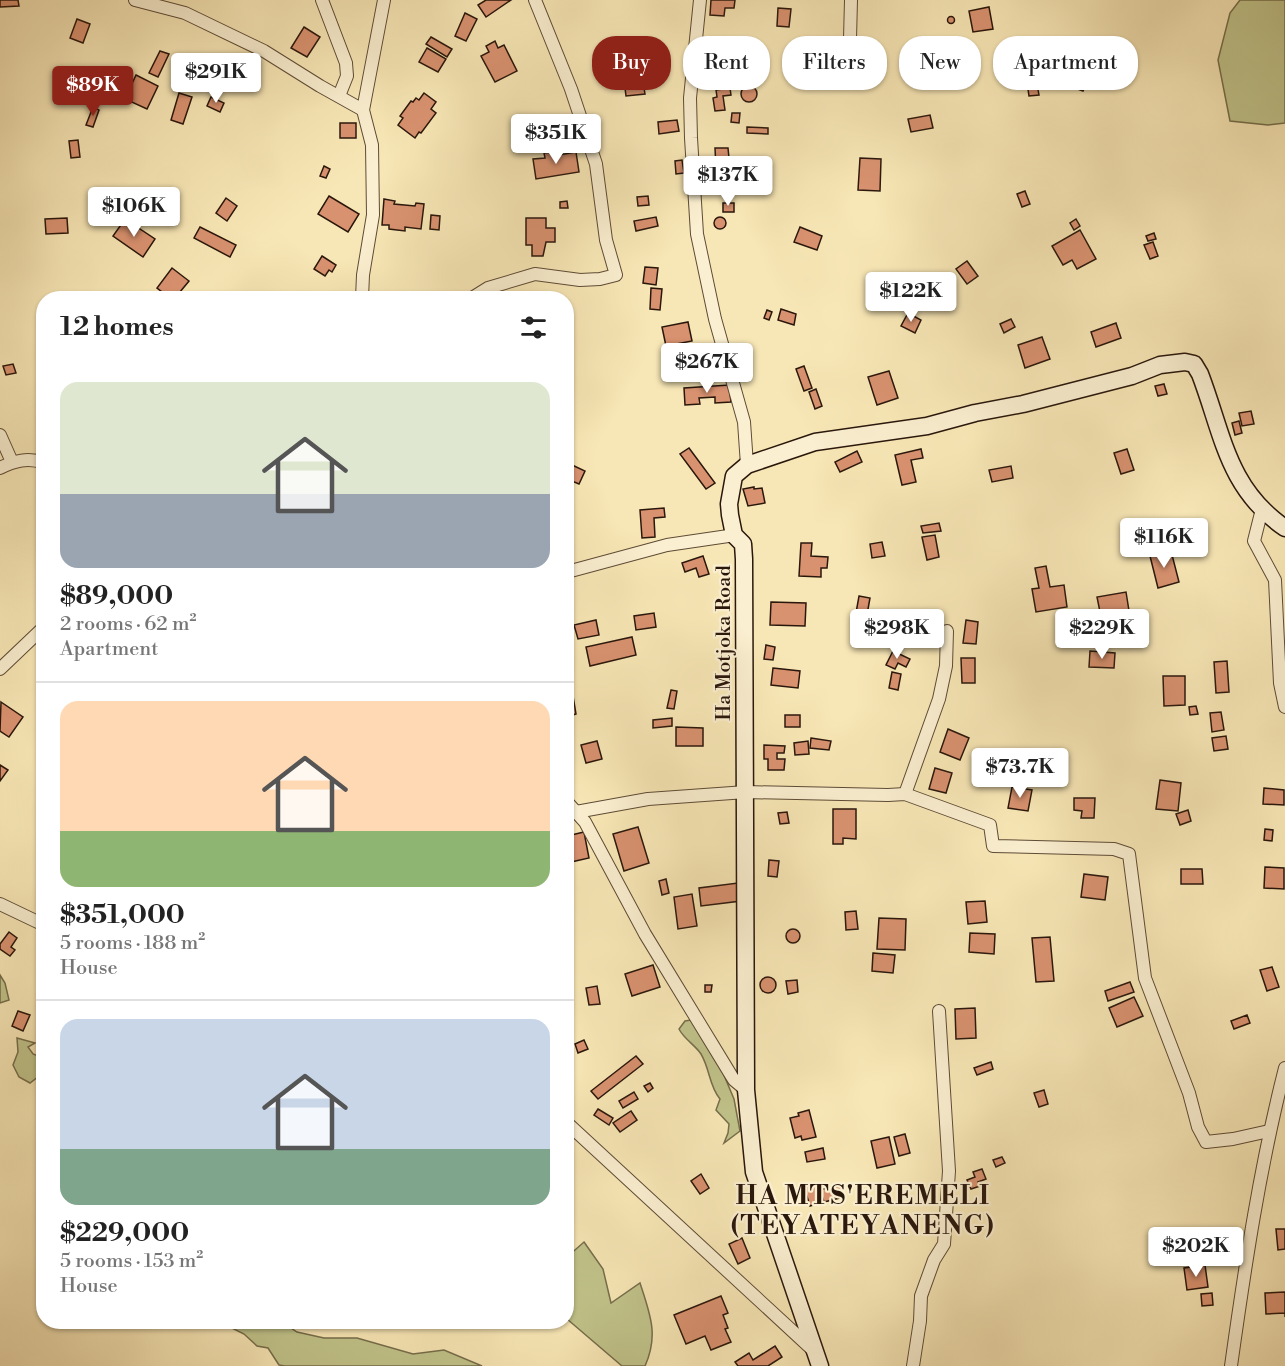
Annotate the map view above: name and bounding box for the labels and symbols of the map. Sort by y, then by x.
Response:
pin: $291K [174,53,258,104]
pin: $89K [57,66,129,117]
pin: $351K [514,114,598,165]
pin: $137K [686,156,770,207]
pin: $106K [92,187,176,238]
pin: $122K [869,272,953,323]
pin: $267K [665,343,749,394]
pin: $116K [1122,518,1206,569]
street label: Ha Motjoka Road [712,565,737,721]
pin: $298K [855,609,939,660]
pin: $229K [1060,609,1144,660]
pin: $73.7K [971,748,1069,799]
district label: HA MTS'EREMELI (TEYATEYANENG) [731,1180,995,1242]
pin: $202K [1154,1227,1238,1278]

